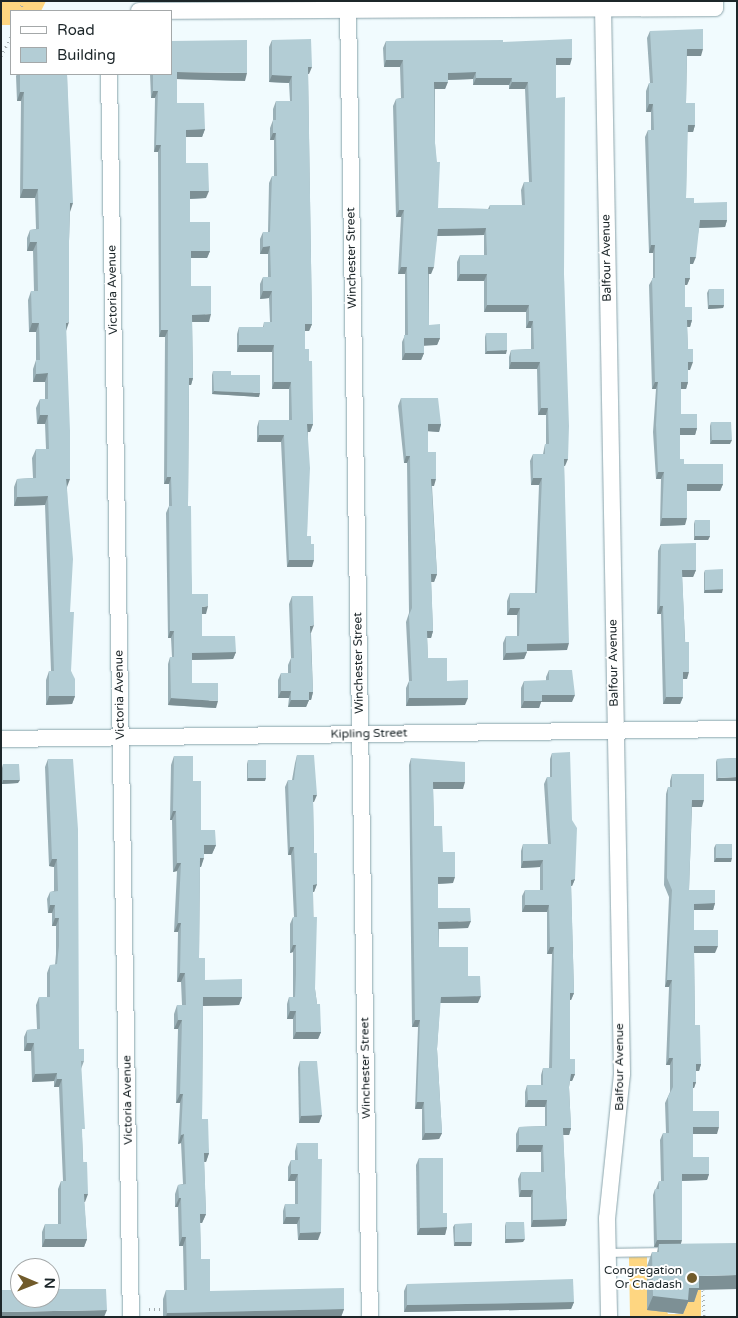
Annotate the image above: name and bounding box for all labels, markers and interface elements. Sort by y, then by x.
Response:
legend [10,10,172,75]
text: Road [57,21,95,39]
text: Building [57,46,116,64]
street label: Winchester Street [344,207,360,309]
street label: Balfour Avenue [599,214,615,302]
street label: Victoria Avenue [105,245,121,335]
street label: Winchester Street [351,612,367,714]
street label: Balfour Avenue [606,619,622,707]
street label: Victoria Avenue [112,650,128,740]
street label: Kipling Street [330,726,408,742]
street label: Winchester Street [358,1017,374,1119]
street label: Balfour Avenue [613,1023,627,1111]
street label: Victoria Avenue [120,1055,136,1145]
north arrow [10,1258,60,1308]
place label: Congregation Or Chadash [604,1264,682,1292]
marker: Congregation Or Chadash [686,1272,698,1284]
text: N [41,1277,58,1289]

